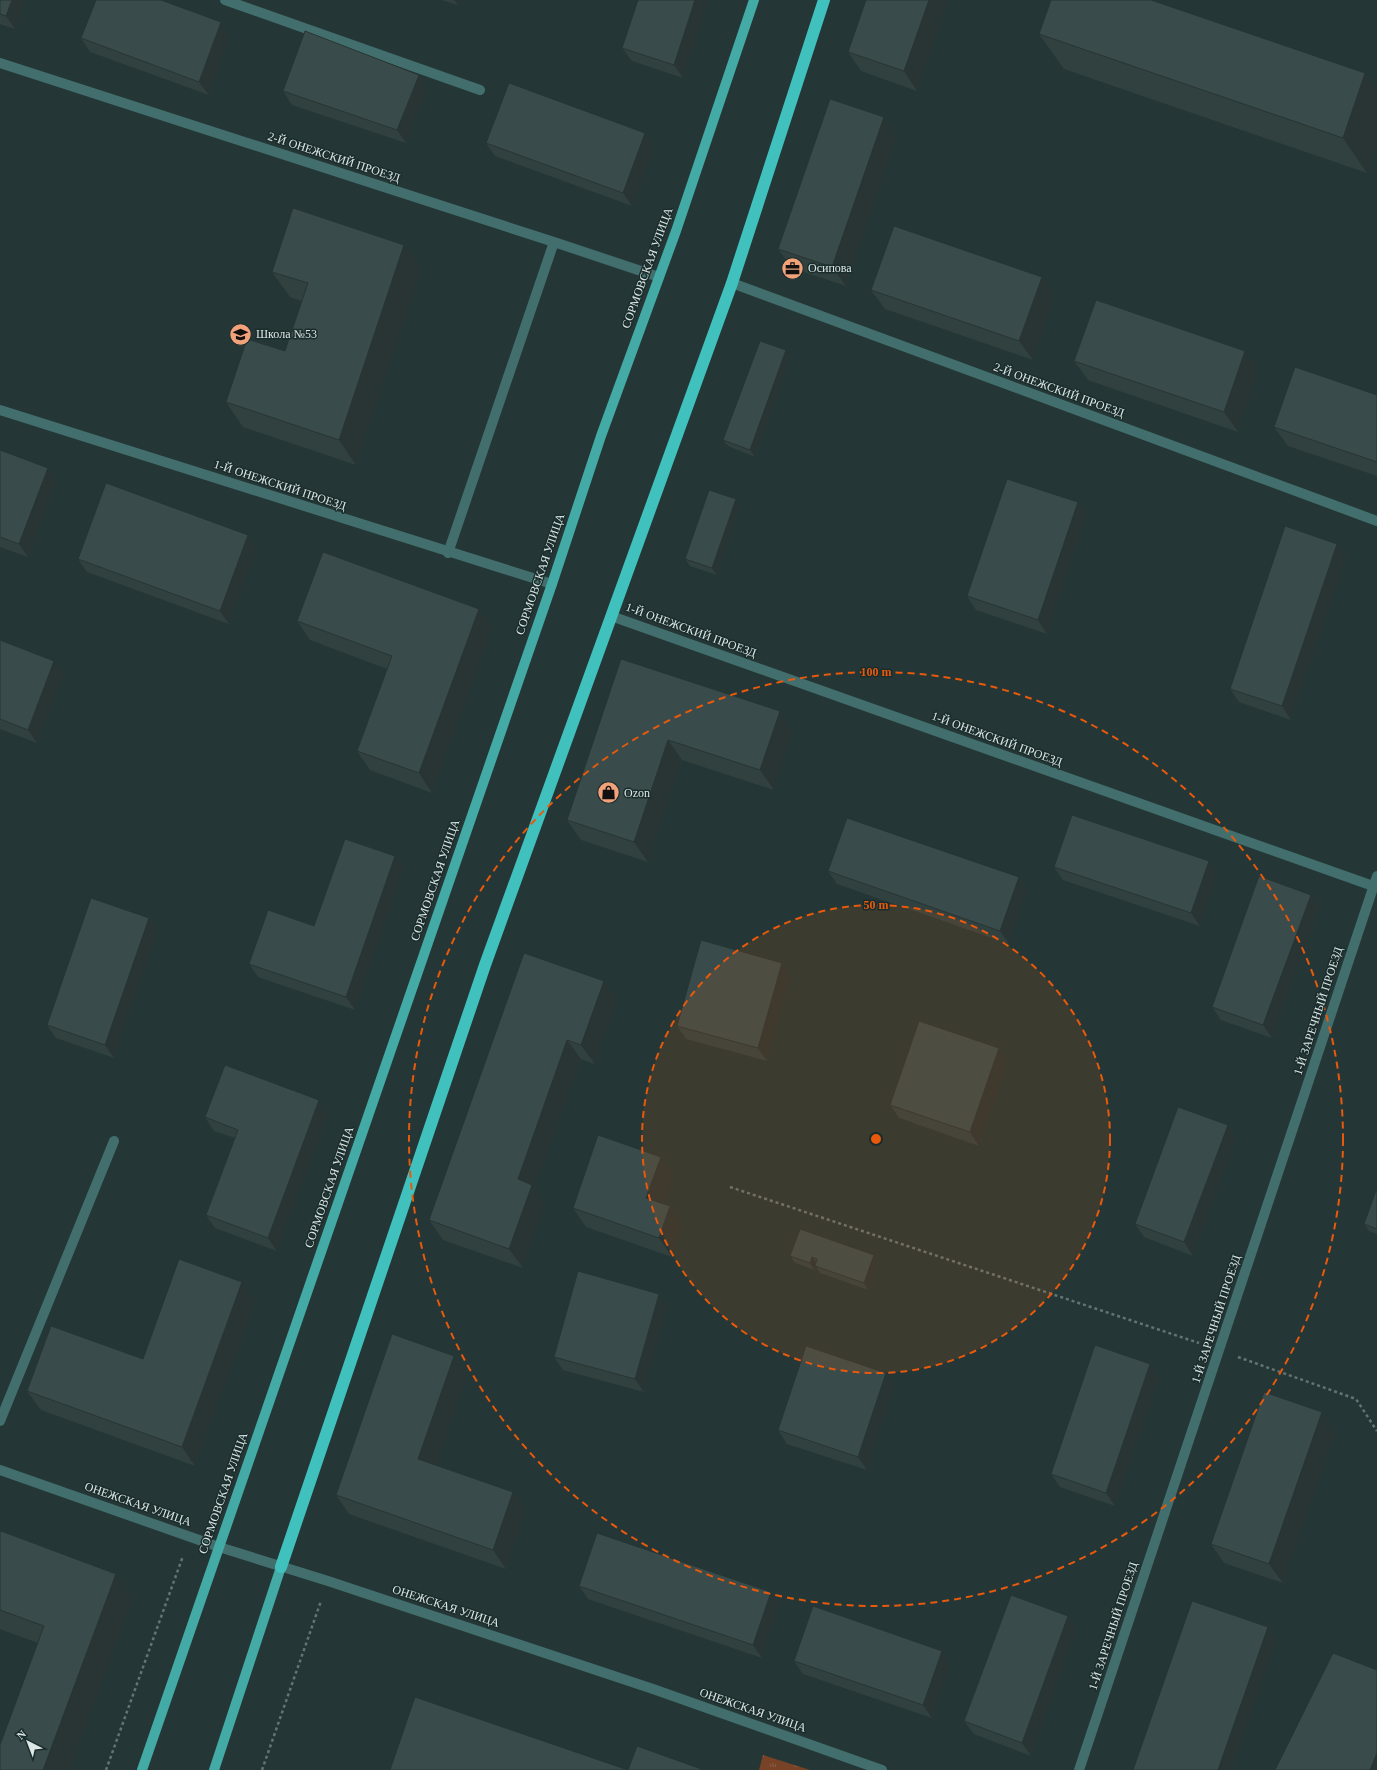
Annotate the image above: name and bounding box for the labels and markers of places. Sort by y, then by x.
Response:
office icon: Осипова [779,255,805,281]
place label: Осипова [808,261,852,275]
school or university icon: Школа №53 [228,321,254,347]
place label: Школа №53 [256,327,317,341]
shop icon: Ozon [595,780,621,806]
place label: Ozon [624,786,650,800]
centre of rings [869,1132,883,1146]

